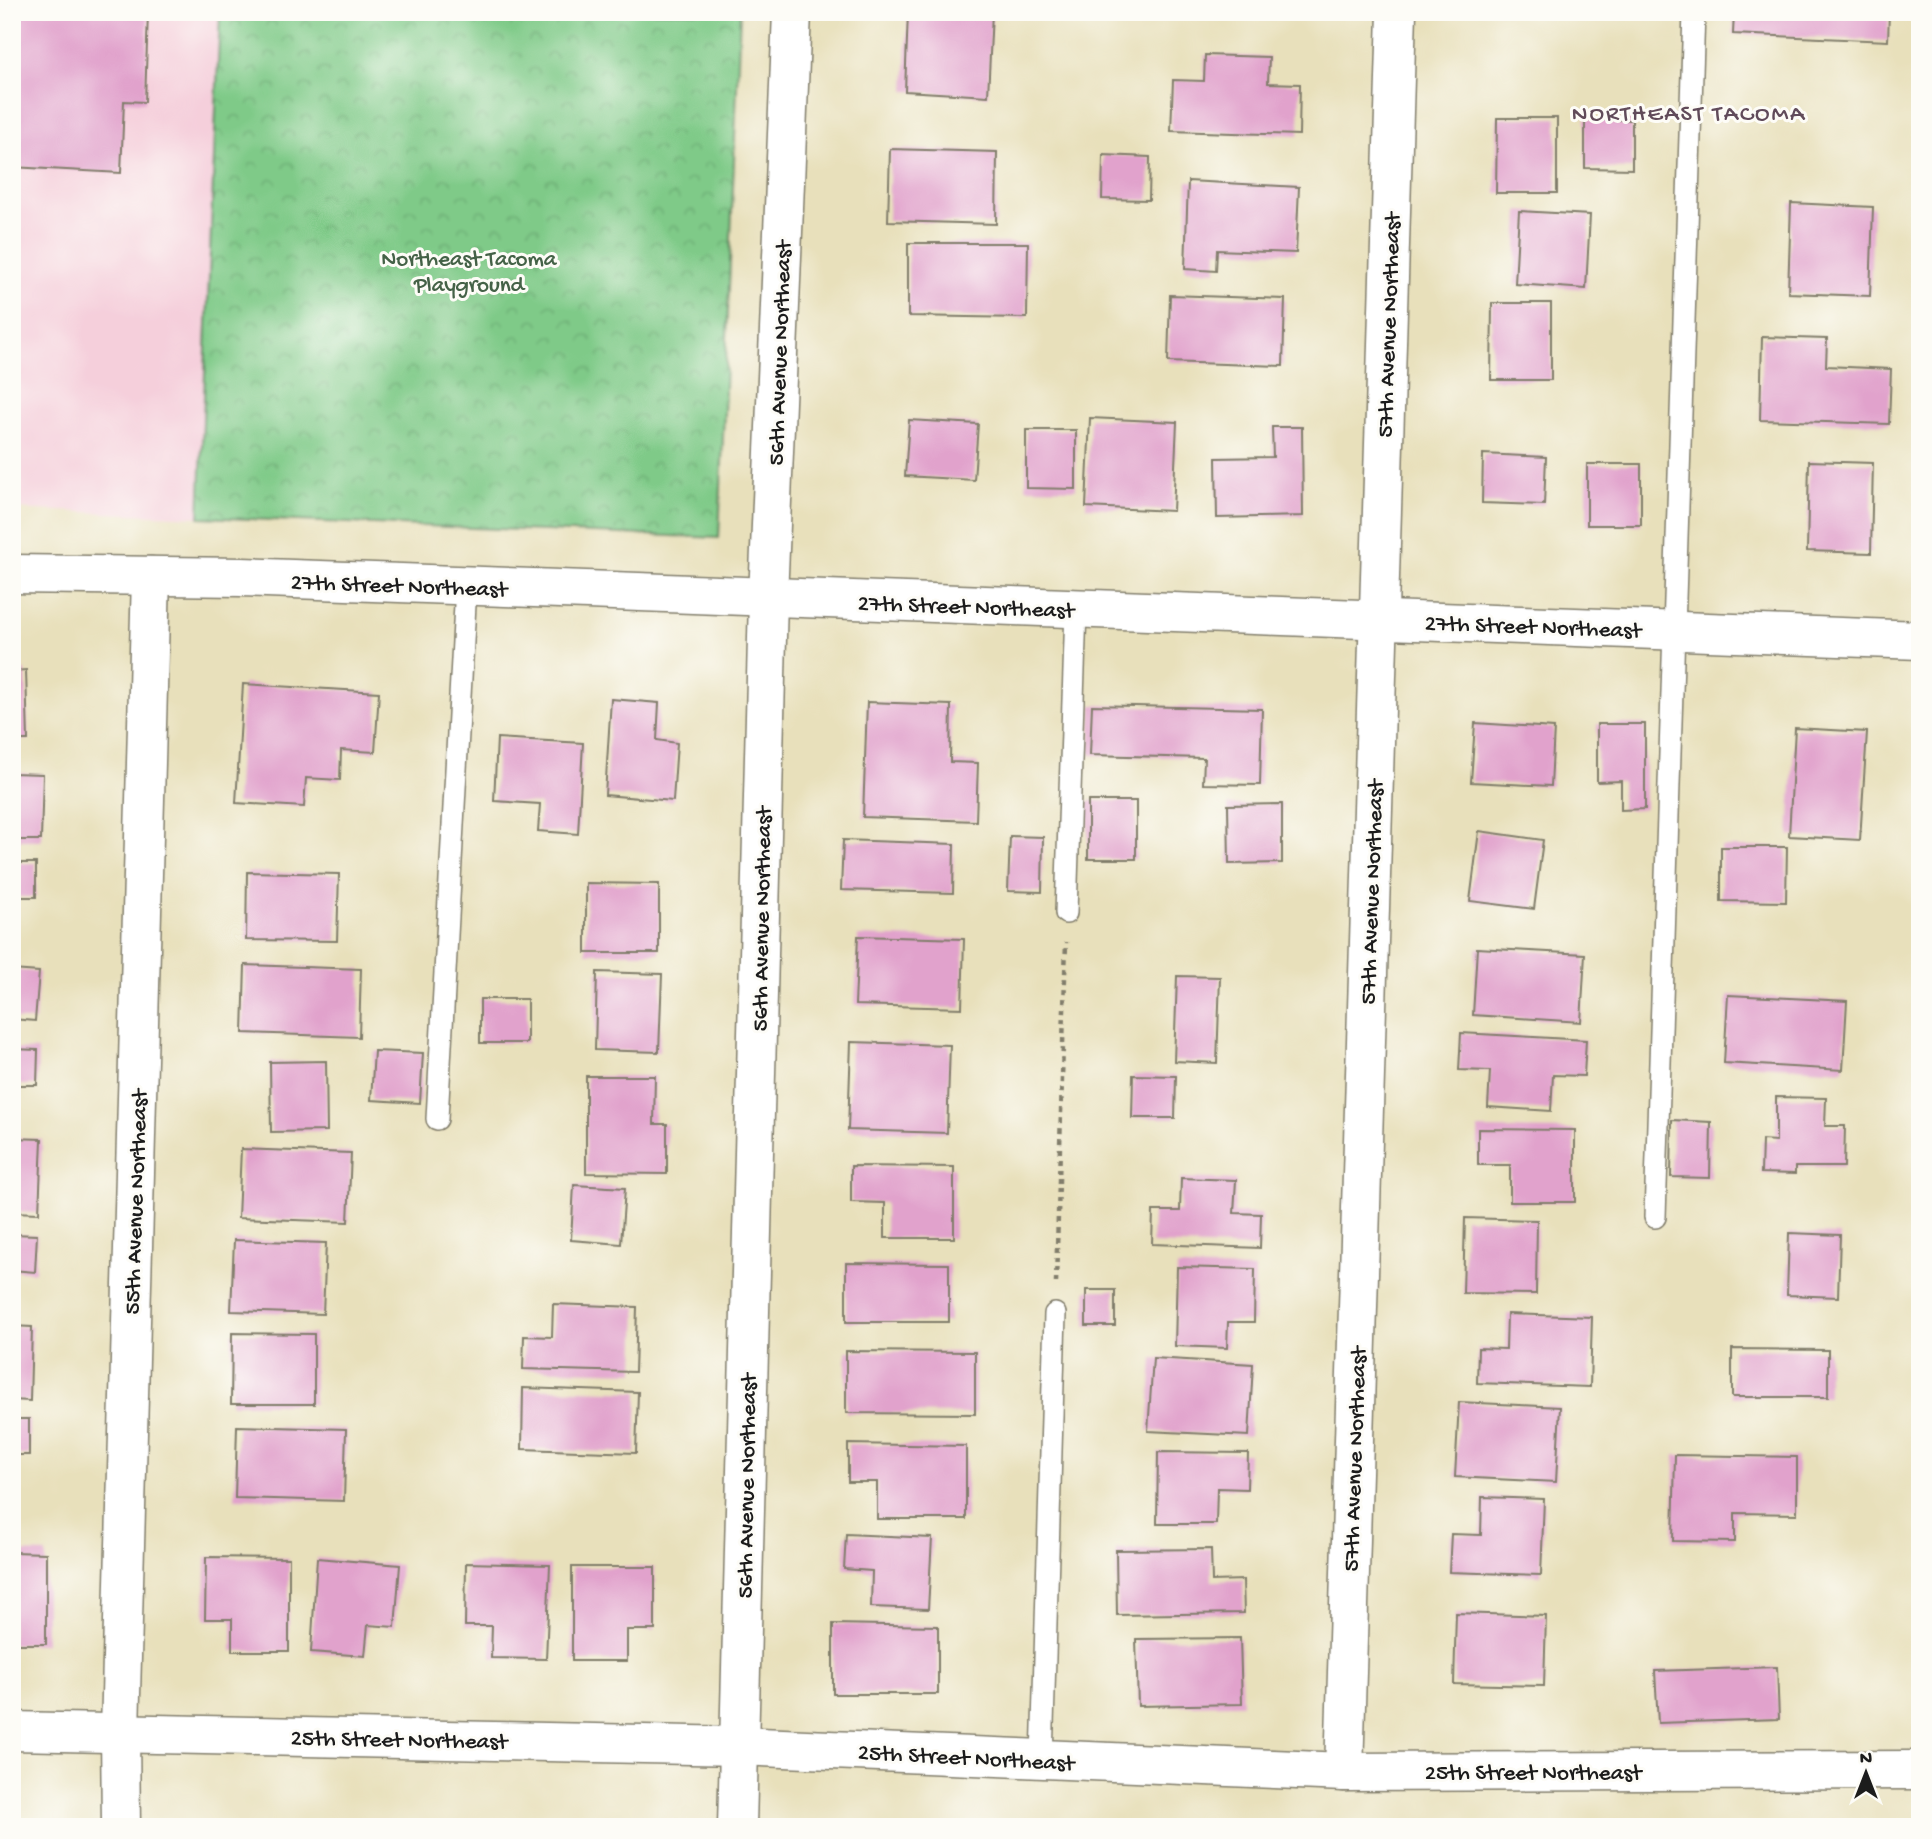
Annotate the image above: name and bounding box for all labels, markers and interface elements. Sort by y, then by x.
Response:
district label: NORTHEAST TACOMA [1572,101,1806,130]
street label: 57th Avenue Northeast [1373,211,1408,438]
street label: 56th Avenue Northeast [764,239,799,466]
park label: Northeast Tacoma Playground [381,247,558,300]
street label: 27th Street Northeast [290,570,509,605]
street label: 27th Street Northeast [857,591,1076,626]
street label: 27th Street Northeast [1424,611,1643,646]
street label: 57th Avenue Northeast [1356,778,1391,1005]
street label: 56th Avenue Northeast [748,805,779,1032]
street label: 55th Avenue Northeast [120,1087,155,1315]
street label: 57th Avenue Northeast [1339,1345,1374,1572]
street label: 56th Avenue Northeast [733,1372,764,1599]
street label: 25th Street Northeast [290,1726,509,1757]
north arrow [1830,1738,1900,1808]
street label: 25th Street Northeast [857,1740,1076,1779]
text: N [1860,1748,1872,1771]
street label: 25th Street Northeast [1425,1761,1643,1788]

